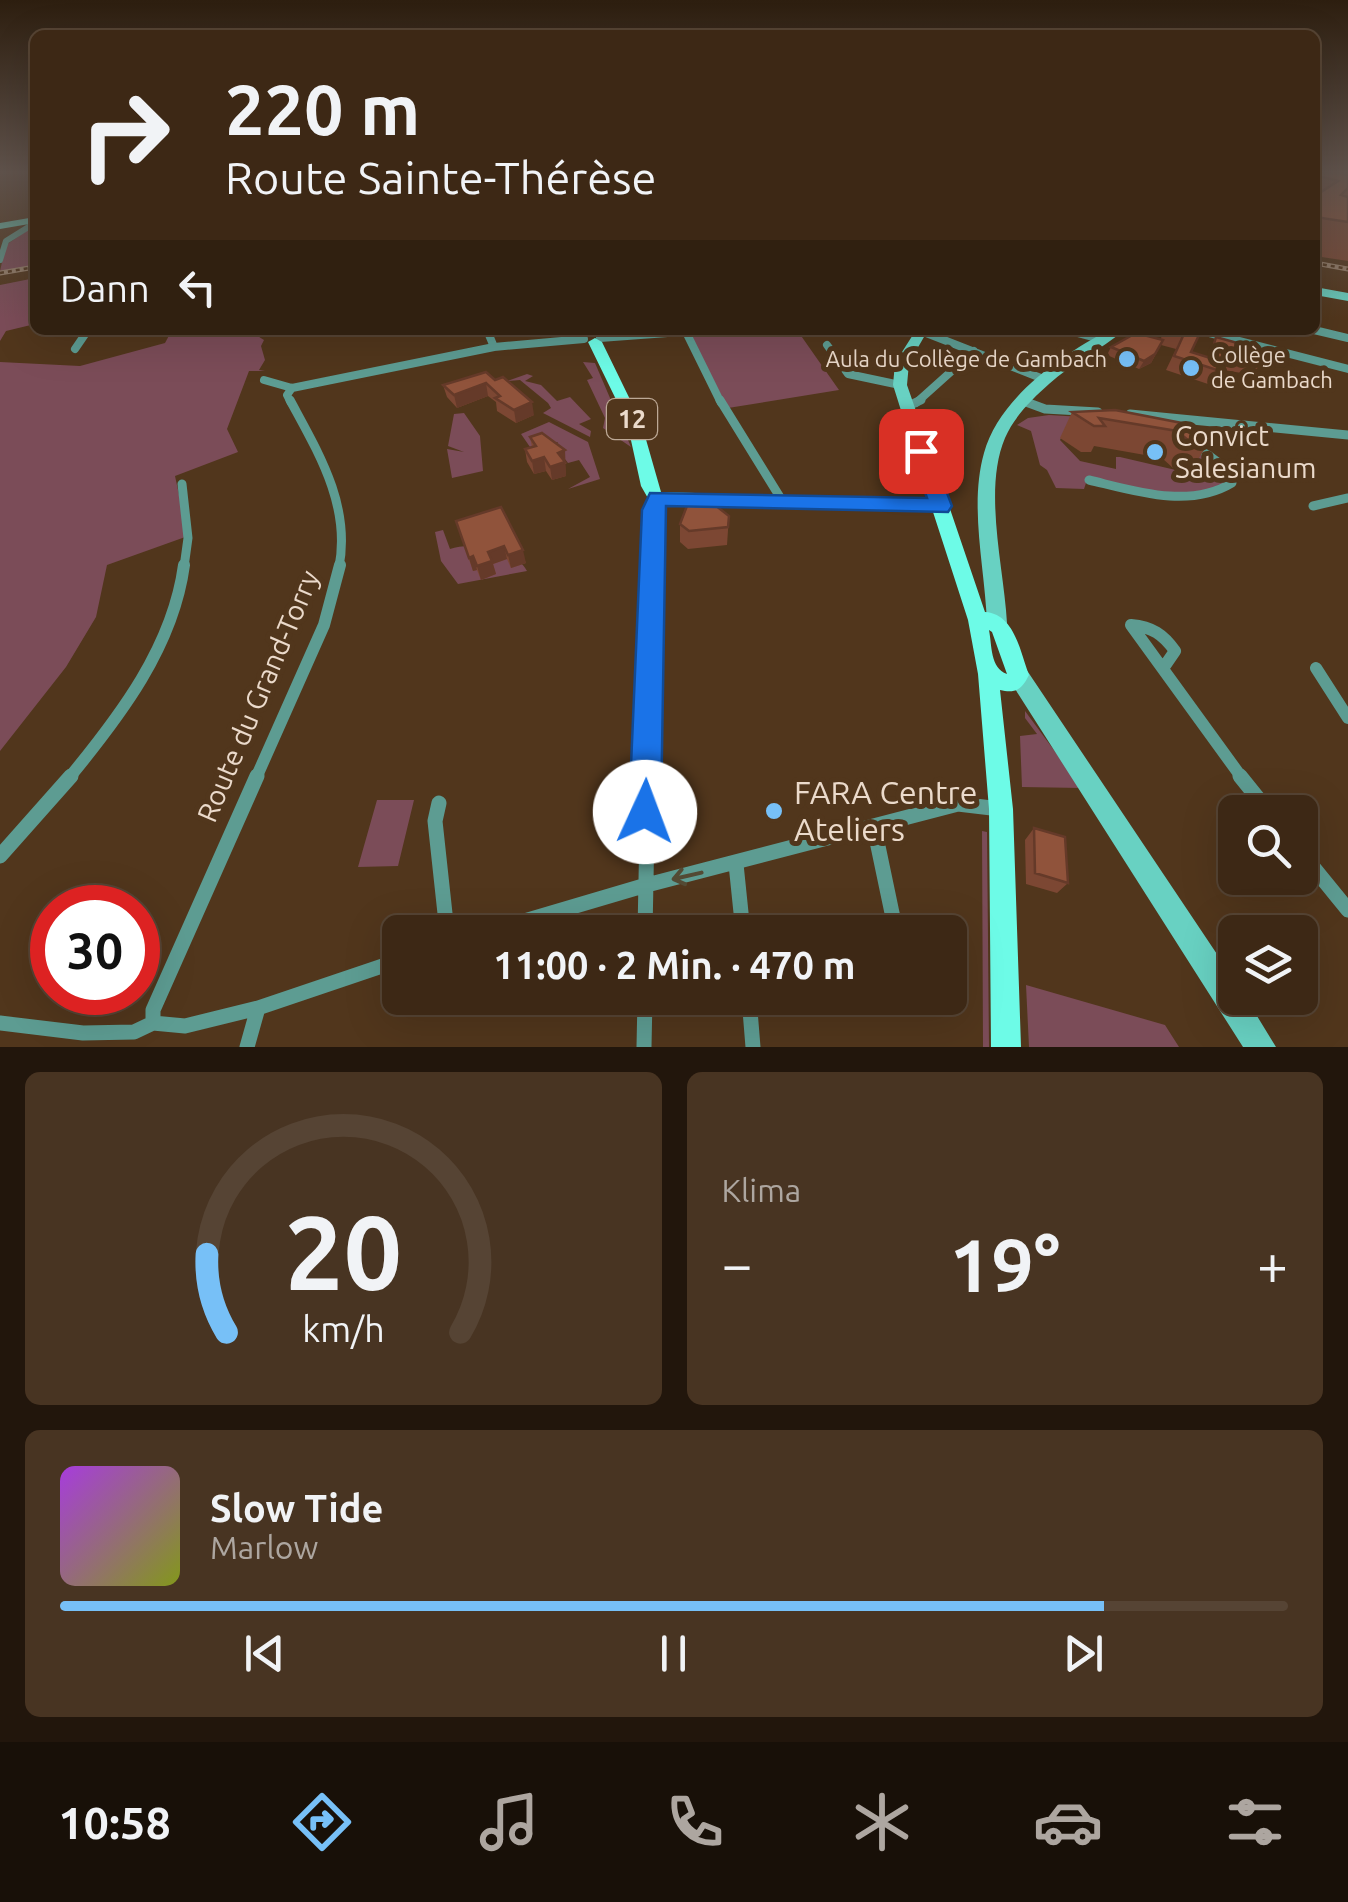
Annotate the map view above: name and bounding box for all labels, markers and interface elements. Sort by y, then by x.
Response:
icon: right [60,70,190,200]
text: 220 m [225,70,420,148]
text: Route Sainte-Thérèse [225,152,656,203]
icon: left [170,260,225,315]
text: Dann [60,267,150,309]
place label: Collège de Gambach [1211,342,1333,392]
place label: Aula du Collège de Gambach [826,346,1107,371]
marker: Aula du Collège de Gambach [1116,348,1138,370]
marker: Collège de Gambach [1180,357,1202,379]
road number: 12 [607,399,657,439]
pin [879,409,964,494]
place label: Convict Salesianum [1175,420,1316,483]
icon: arrive [894,424,949,479]
marker: Convict Salesianum [1144,441,1166,463]
street label: Route du Grand-Torry [190,565,325,826]
position arrow [593,760,697,864]
place label: FARA Centre Ateliers [794,774,977,847]
map controls [1218,795,1318,1015]
button: search [1218,795,1318,895]
marker: FARA Centre Ateliers [763,800,785,822]
one-way arrow [672,868,704,886]
speed limit sign: 30 [30,885,160,1015]
button: layers [1218,915,1318,1015]
text: 11:00 · 2 Min. · 470 m [493,944,856,986]
text: Klima [722,1172,801,1208]
text: 20 [285,1193,402,1310]
text: 19° [949,1222,1060,1306]
text: − [722,1233,753,1294]
text: + [1257,1233,1288,1294]
text: km/h [302,1309,385,1349]
text: Slow Tide [210,1487,383,1529]
text: Marlow [210,1529,318,1565]
icon: previous [237,1626,292,1681]
icon: pause [646,1626,701,1681]
icon: next [1056,1626,1111,1681]
icon: directions [287,1787,357,1857]
icon: music [474,1787,544,1857]
icon: phone [660,1787,730,1857]
icon: climate [847,1787,917,1857]
icon: car [1033,1787,1103,1857]
icon: filters [1220,1787,1290,1857]
text: 10:58 [58,1797,171,1848]

